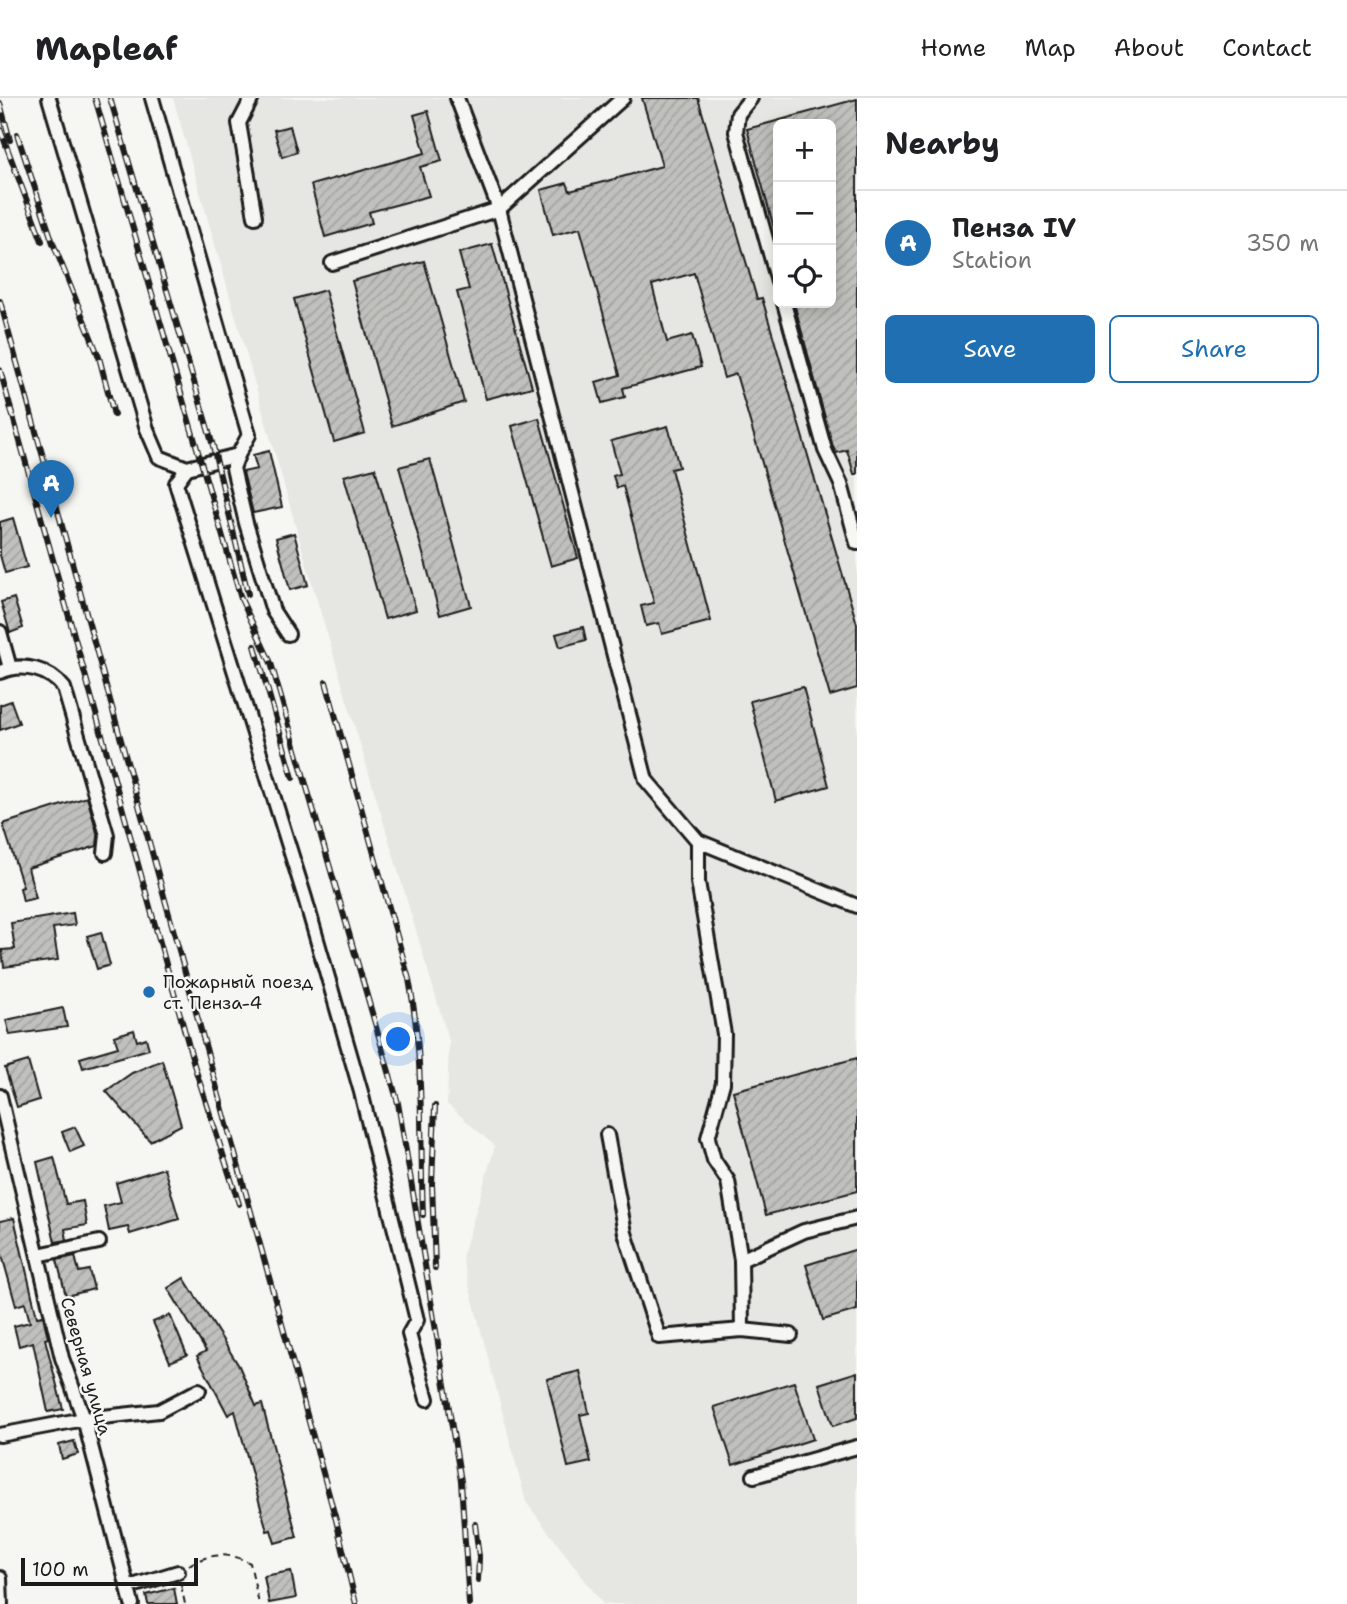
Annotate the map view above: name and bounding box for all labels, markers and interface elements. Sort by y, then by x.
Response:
text: Mapleaf [35,26,178,71]
text: Home [920,32,986,64]
text: Map [1024,32,1076,64]
text: About [1114,32,1184,64]
text: Contact [1222,32,1312,64]
map controls [773,119,836,308]
button: + [773,119,836,182]
text: Nearby [885,123,1000,164]
button: − [773,182,836,245]
text: Пенза IV [952,210,1076,245]
text: A [899,228,917,258]
text: 350 m [1246,228,1319,258]
button: locate [773,245,836,308]
text: Station [952,245,1032,275]
button: Save [885,315,1095,383]
button: Share [1109,315,1319,383]
pin: A [28,460,74,518]
place label: Пожарный поезд ст. Пенза-4 [163,970,314,1015]
marker: Пожарный поезд ст. Пенза-4 [141,984,157,1000]
your location [381,1022,415,1056]
street label: Северная улица [55,1294,117,1438]
scale bar [21,1555,198,1587]
text: 100 m [32,1557,89,1582]

